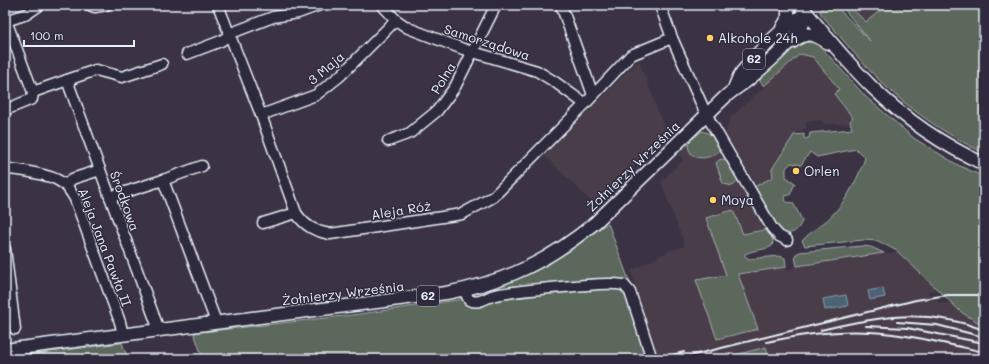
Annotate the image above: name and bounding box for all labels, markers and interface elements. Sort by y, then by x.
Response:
street label: Samorządowa [442,20,532,63]
scale bar [24,22,134,48]
text: 100 m [30,27,64,43]
place label: Alkohole 24h [718,29,798,46]
marker: Alkohole 24h [705,33,715,43]
street label: 3 Maja [304,47,348,88]
road number: 62 [743,49,765,69]
street label: Polna [426,59,459,97]
street label: Żołnierzy Września [582,117,683,215]
place label: Orlen [804,162,839,179]
marker: Orlen [791,166,801,176]
street label: Środkowa [107,169,144,233]
street label: Aleja Jana Pawła II [75,185,136,309]
place label: Moya [721,191,754,208]
marker: Moya [708,195,718,205]
street label: Aleja Róż [370,196,432,223]
street label: Żołnierzy Września [281,277,405,308]
road number: 62 [417,286,439,306]

